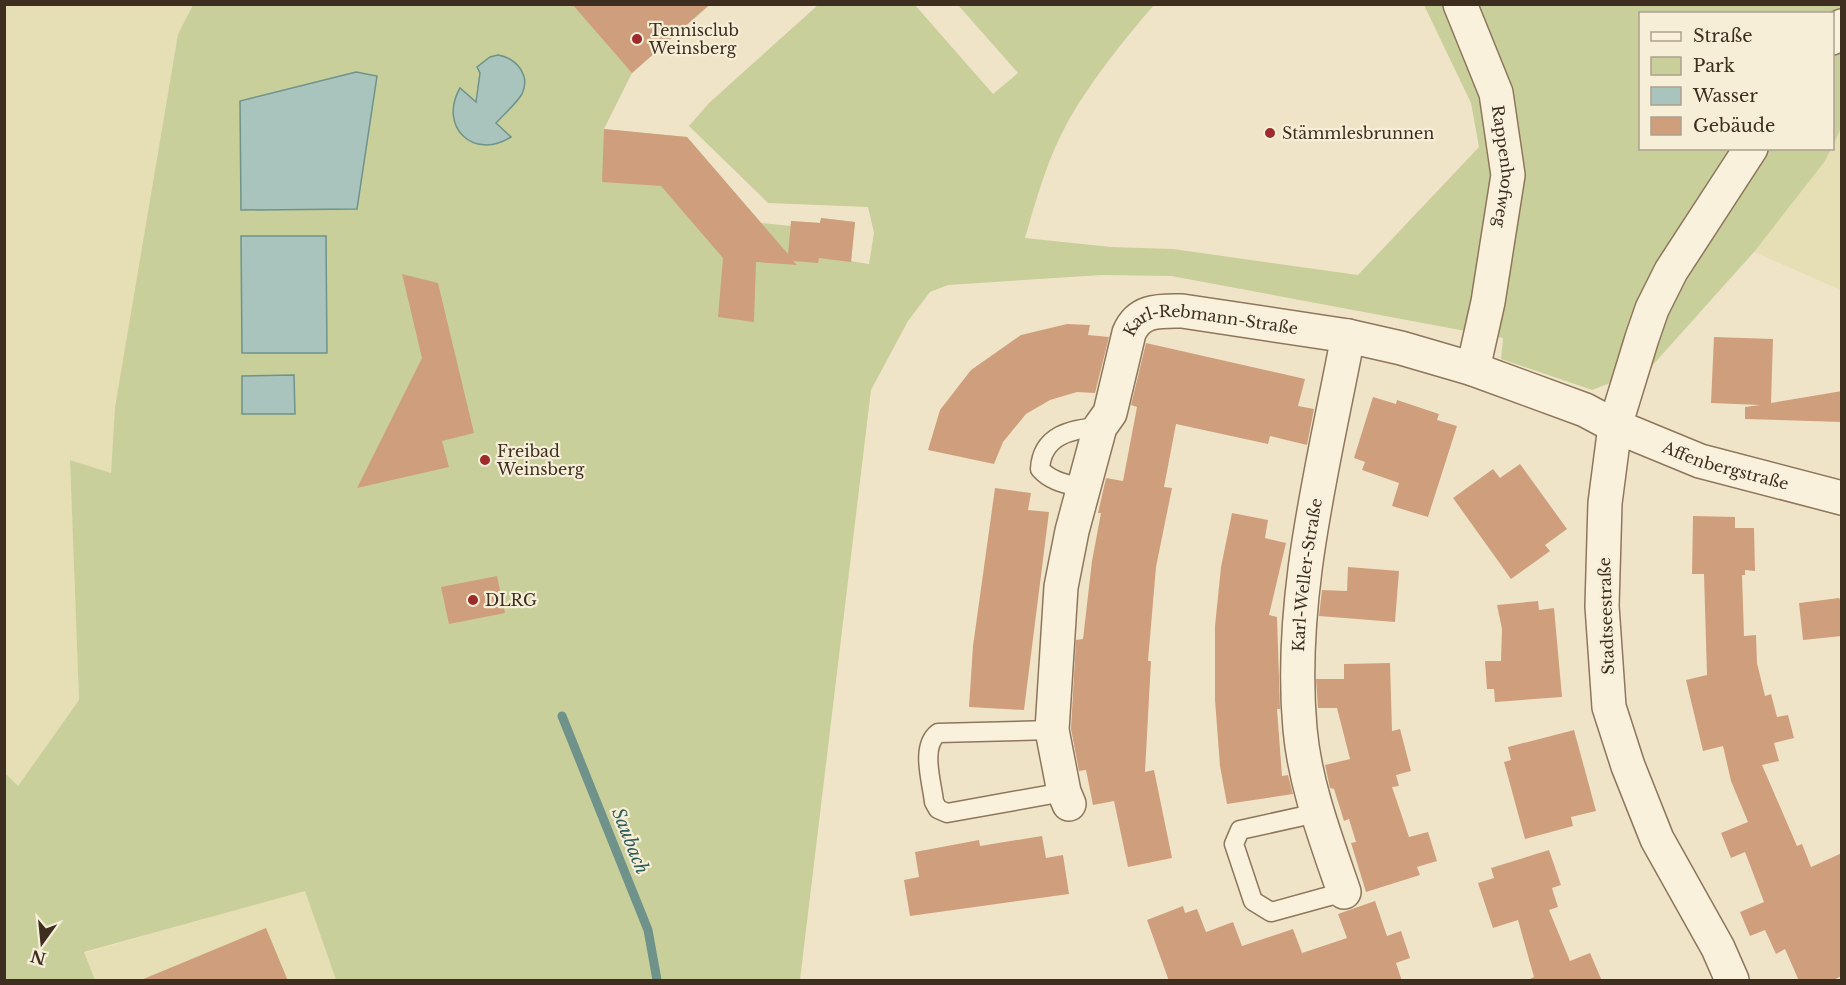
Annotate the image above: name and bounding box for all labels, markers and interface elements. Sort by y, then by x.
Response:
legend [1639,12,1834,150]
place label: Tennisclub Weinsberg [648,20,739,58]
text: Straße [1693,25,1753,47]
marker: Tennisclub Weinsberg [630,32,644,46]
text: Park [1693,55,1735,77]
text: Wasser [1692,85,1758,107]
street label: Rappenhofweg [1488,104,1518,229]
text: Gebäude [1693,115,1775,137]
place label: Stämmlesbrunnen [1282,123,1434,143]
marker: Stämmlesbrunnen [1263,126,1277,140]
street label: Karl-Rebmann-Straße [1119,301,1300,340]
street label: Affenbergstraße [1659,436,1791,494]
place label: Freibad Weinsberg [496,441,585,479]
marker: Freibad Weinsberg [478,453,492,467]
street label: Karl-Weller-Straße [1288,496,1326,652]
street label: Stadtseestraße [1594,557,1618,675]
place label: DLRG [485,590,537,610]
marker: DLRG [466,593,480,607]
water label: Saubach [607,805,653,877]
north arrow [12,913,72,973]
text: N [28,946,48,969]

